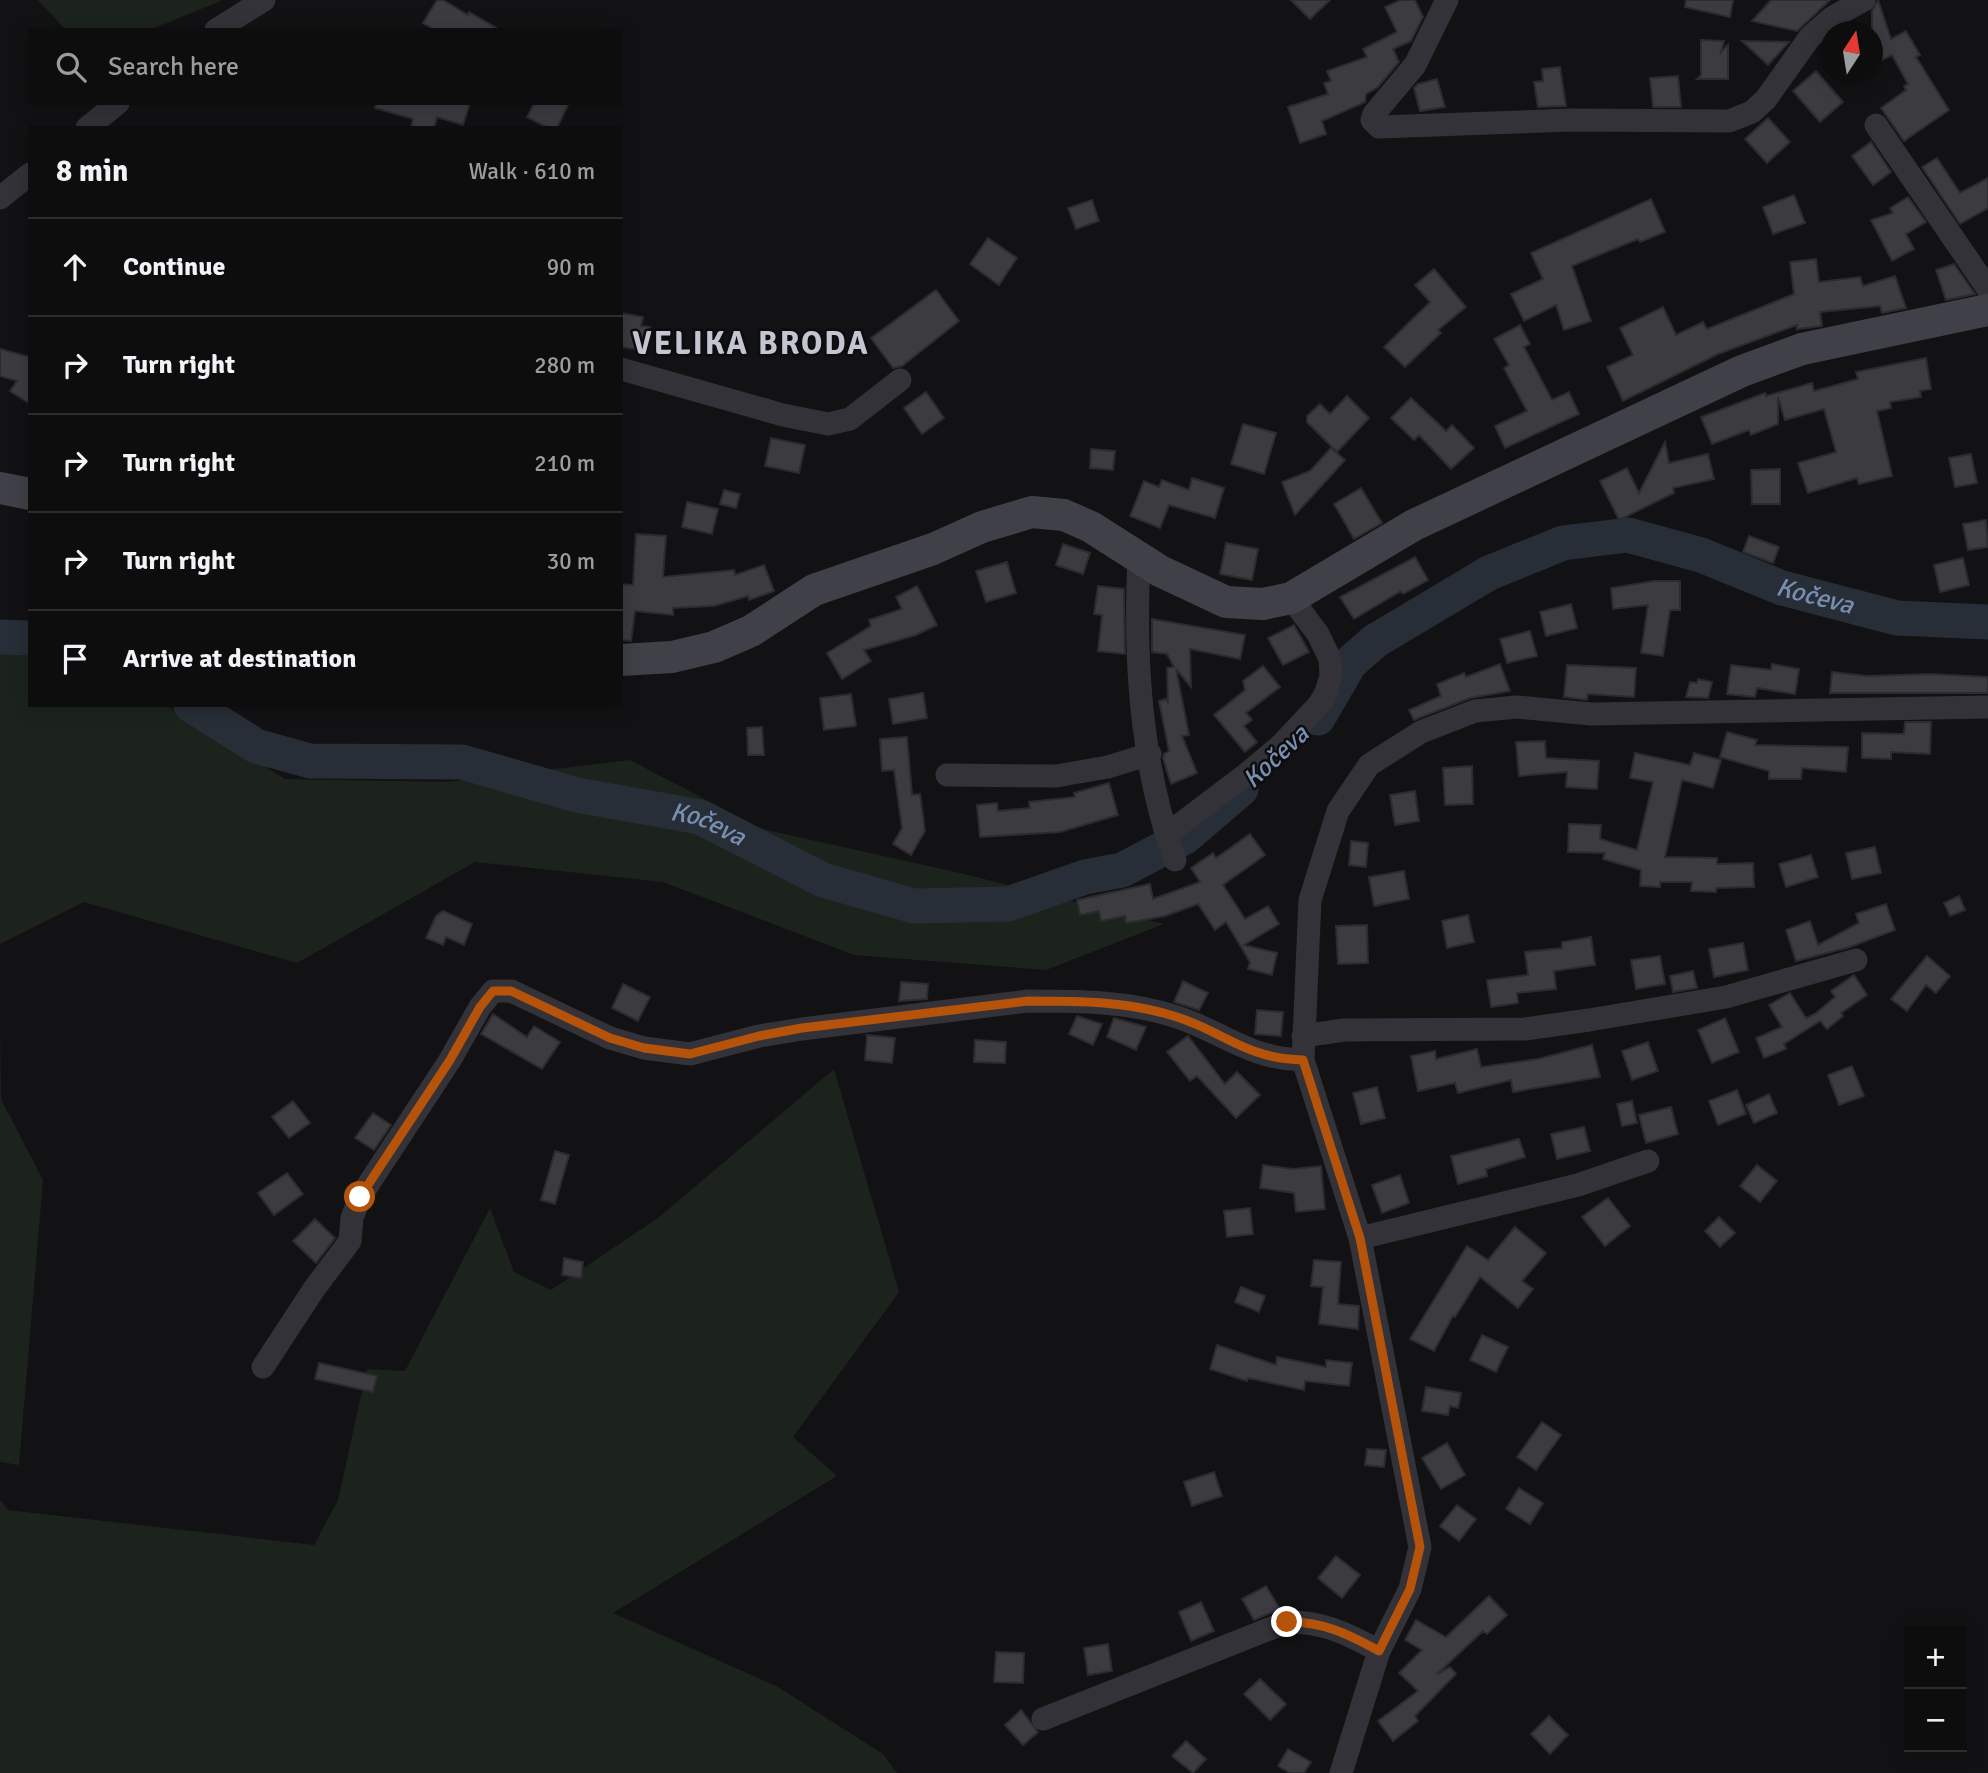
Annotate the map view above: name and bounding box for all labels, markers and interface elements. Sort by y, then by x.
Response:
north arrow [1820,21,1883,84]
search box [28,28,623,105]
icon: search [52,48,90,86]
text: Search here [108,51,239,83]
text: 8 min [56,153,128,190]
text: Walk · 610 m [469,157,595,186]
icon: ahead [56,248,94,286]
text: Continue [123,251,225,283]
text: 90 m [547,253,595,282]
district label: VELIKA BRODA [632,324,870,363]
icon: right [56,346,94,384]
text: Turn right [123,349,235,381]
text: 280 m [534,351,595,380]
icon: right [56,444,94,482]
text: Turn right [123,447,235,479]
text: 210 m [534,449,595,478]
icon: right [56,542,94,580]
text: Turn right [123,545,235,577]
text: 30 m [547,547,595,576]
water label: Kočeva [1773,571,1857,622]
icon: arrive [56,640,94,678]
text: Arrive at destination [123,643,356,675]
water label: Kočeva [1236,718,1316,795]
water label: Kočeva [668,796,751,854]
route start [344,1181,375,1212]
route end [1271,1606,1302,1637]
map controls [1904,1626,1967,1752]
button: + [1904,1626,1967,1689]
button: − [1904,1689,1967,1752]

